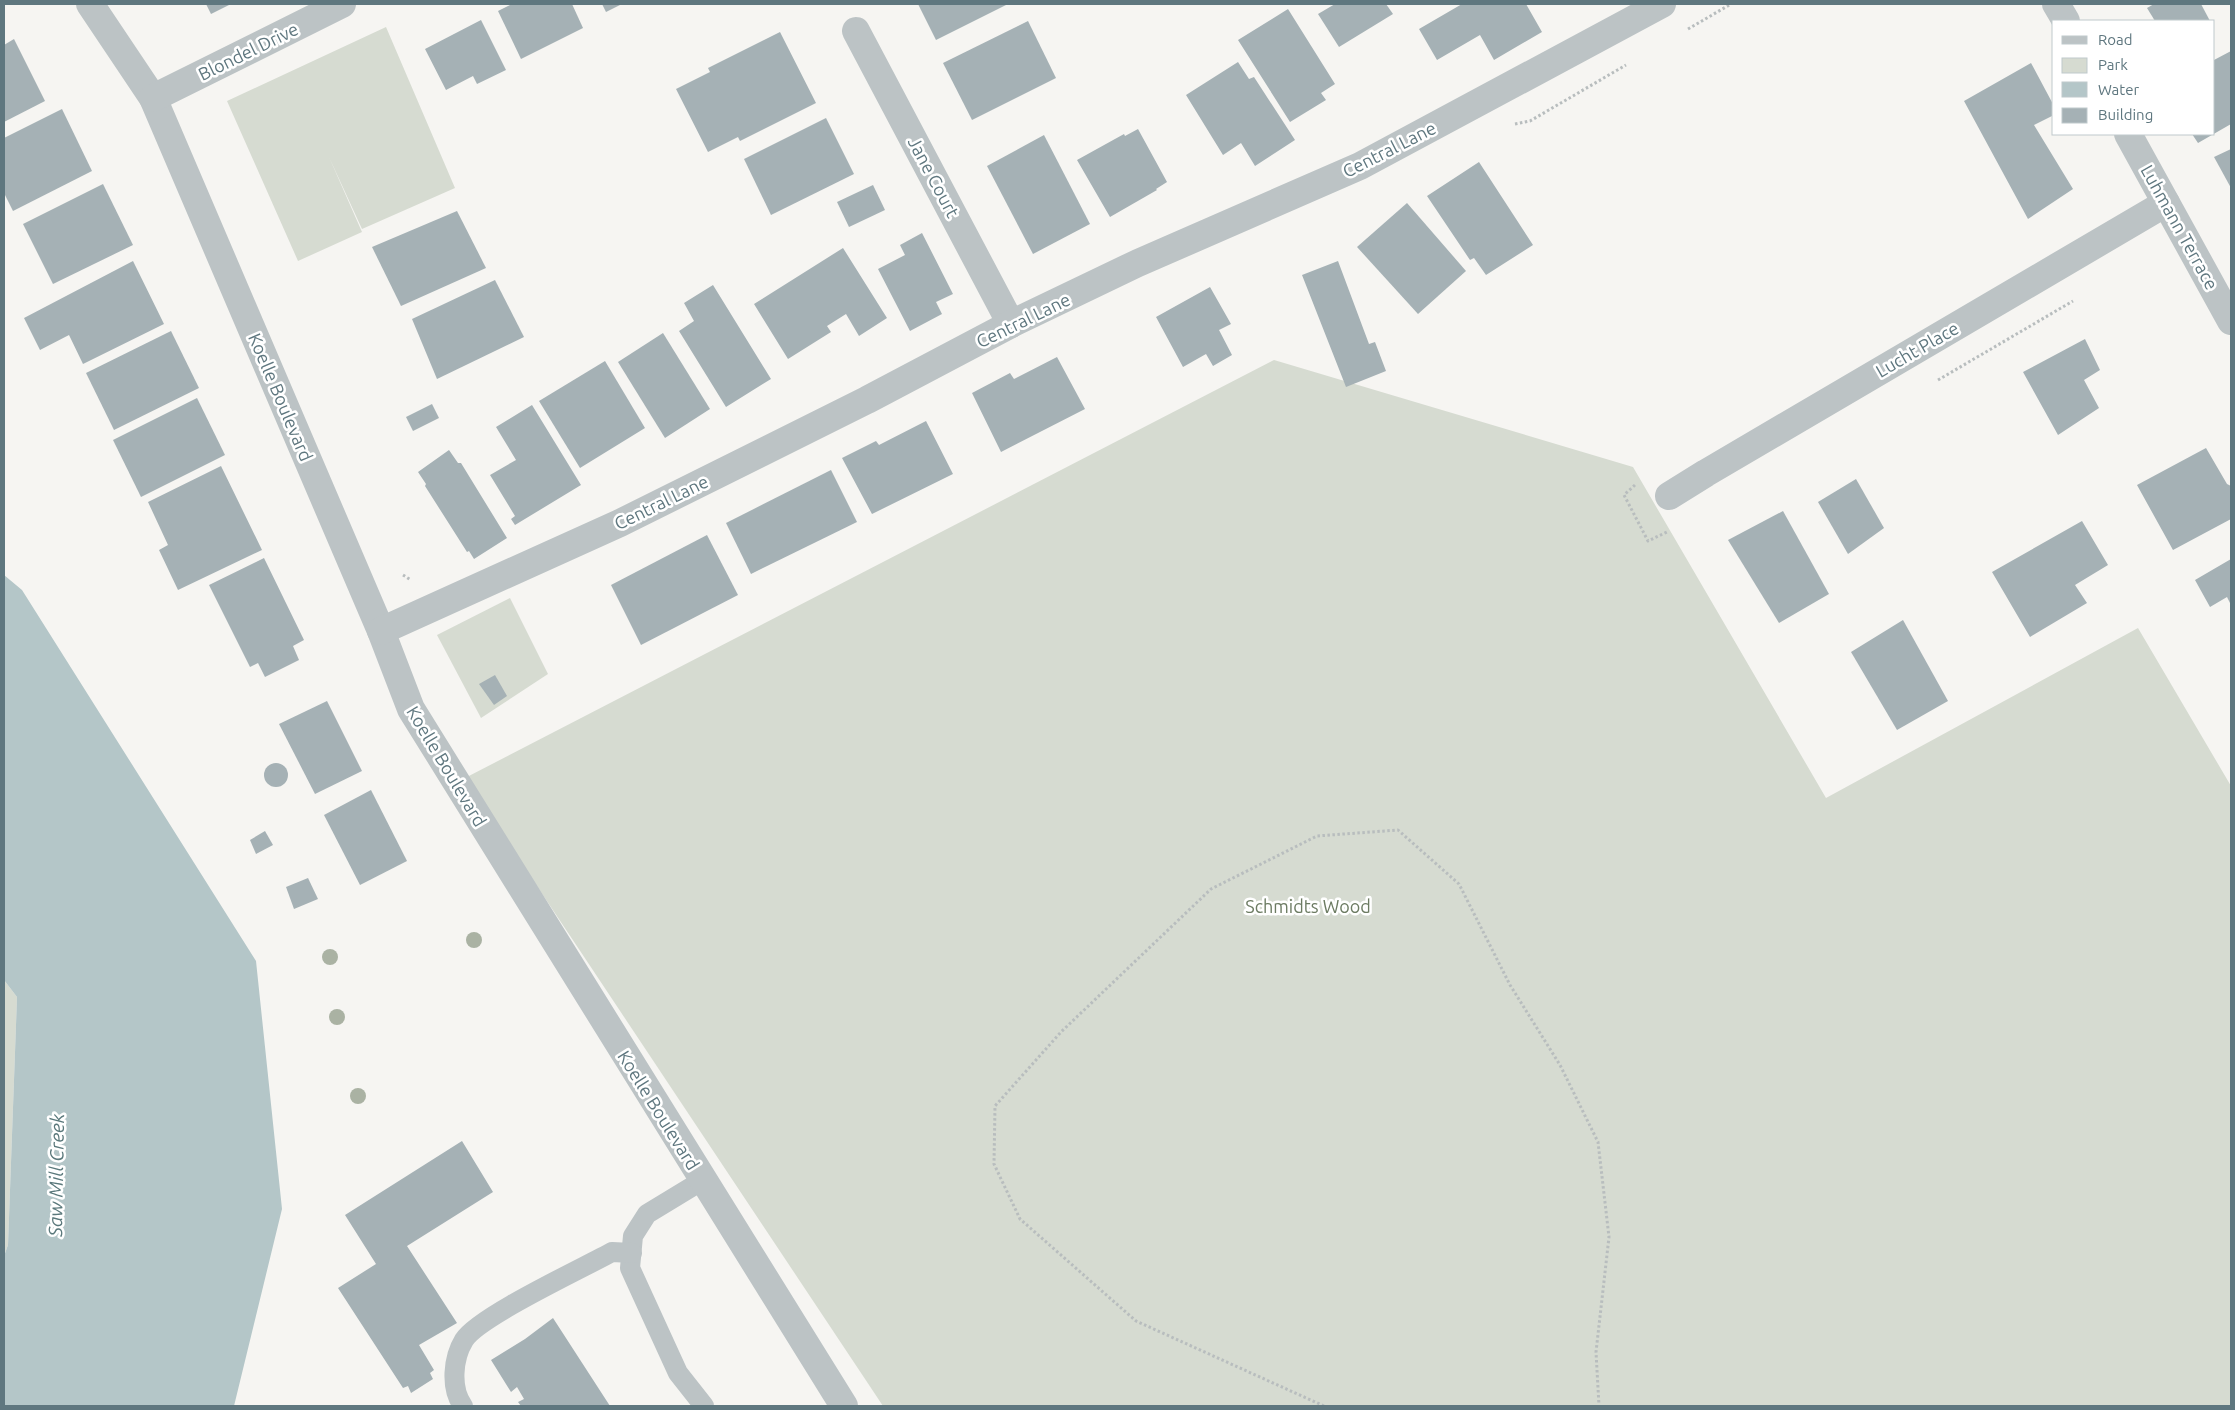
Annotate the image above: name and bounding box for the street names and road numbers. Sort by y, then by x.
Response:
street label: Blondel Drive [195,18,301,84]
street label: Central Lane [1339,117,1439,181]
street label: Jane Court [904,133,964,221]
street label: Luhmann Terrace [2137,161,2223,293]
street label: Central Lane [973,289,1073,351]
street label: Lucht Place [1872,317,1962,381]
street label: Koelle Boulevard [245,330,317,464]
street label: Central Lane [611,471,711,533]
street label: Koelle Boulevard [403,702,491,830]
street label: Koelle Boulevard [614,1047,704,1173]

